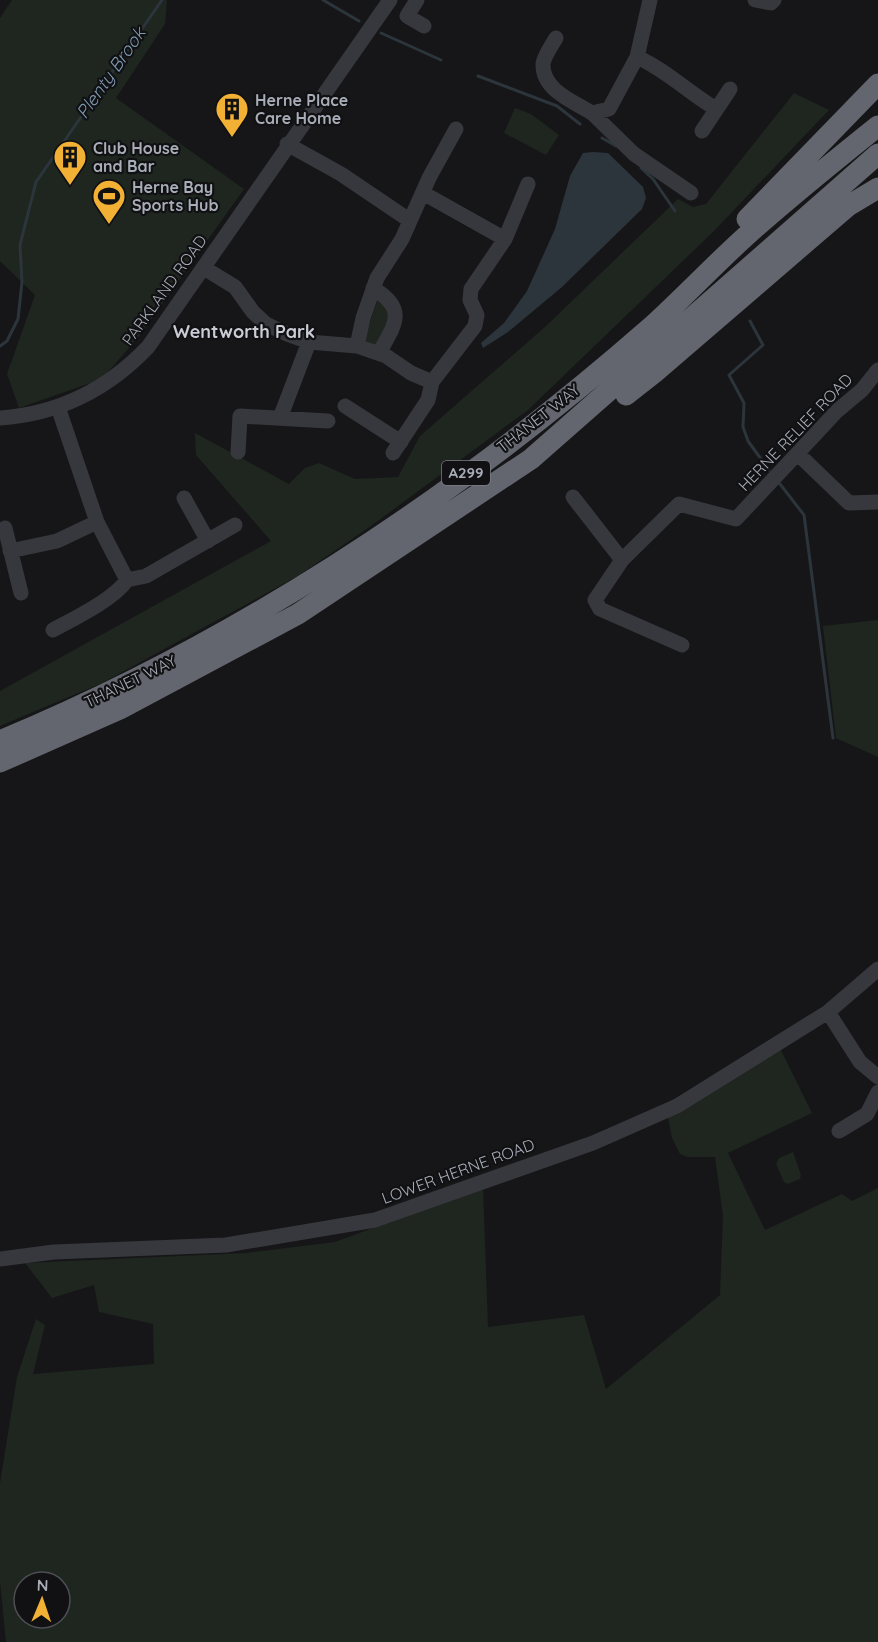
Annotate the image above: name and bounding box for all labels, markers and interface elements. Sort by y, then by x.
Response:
water label: Plenty Brook [71,22,151,123]
place label: Herne Place Care Home [255,90,348,128]
building icon: Herne Place Care Home [214,91,250,138]
place label: Club House and Bar [93,138,179,176]
building icon: Club House and Bar [52,139,88,186]
place label: Herne Bay Sports Hub [132,177,219,215]
sports icon: Herne Bay Sports Hub [91,178,127,225]
street label: PARKLAND ROAD [117,231,211,349]
district label: Wentworth Park [173,320,315,343]
street label: HERNE RELIEF ROAD [734,369,856,495]
street label: THANET WAY [492,379,584,457]
road number: A299 [442,461,490,485]
street label: THANET WAY [81,650,179,712]
street label: LOWER HERNE ROAD [379,1134,537,1208]
north arrow [12,1570,72,1630]
text: N [36,1575,49,1595]

